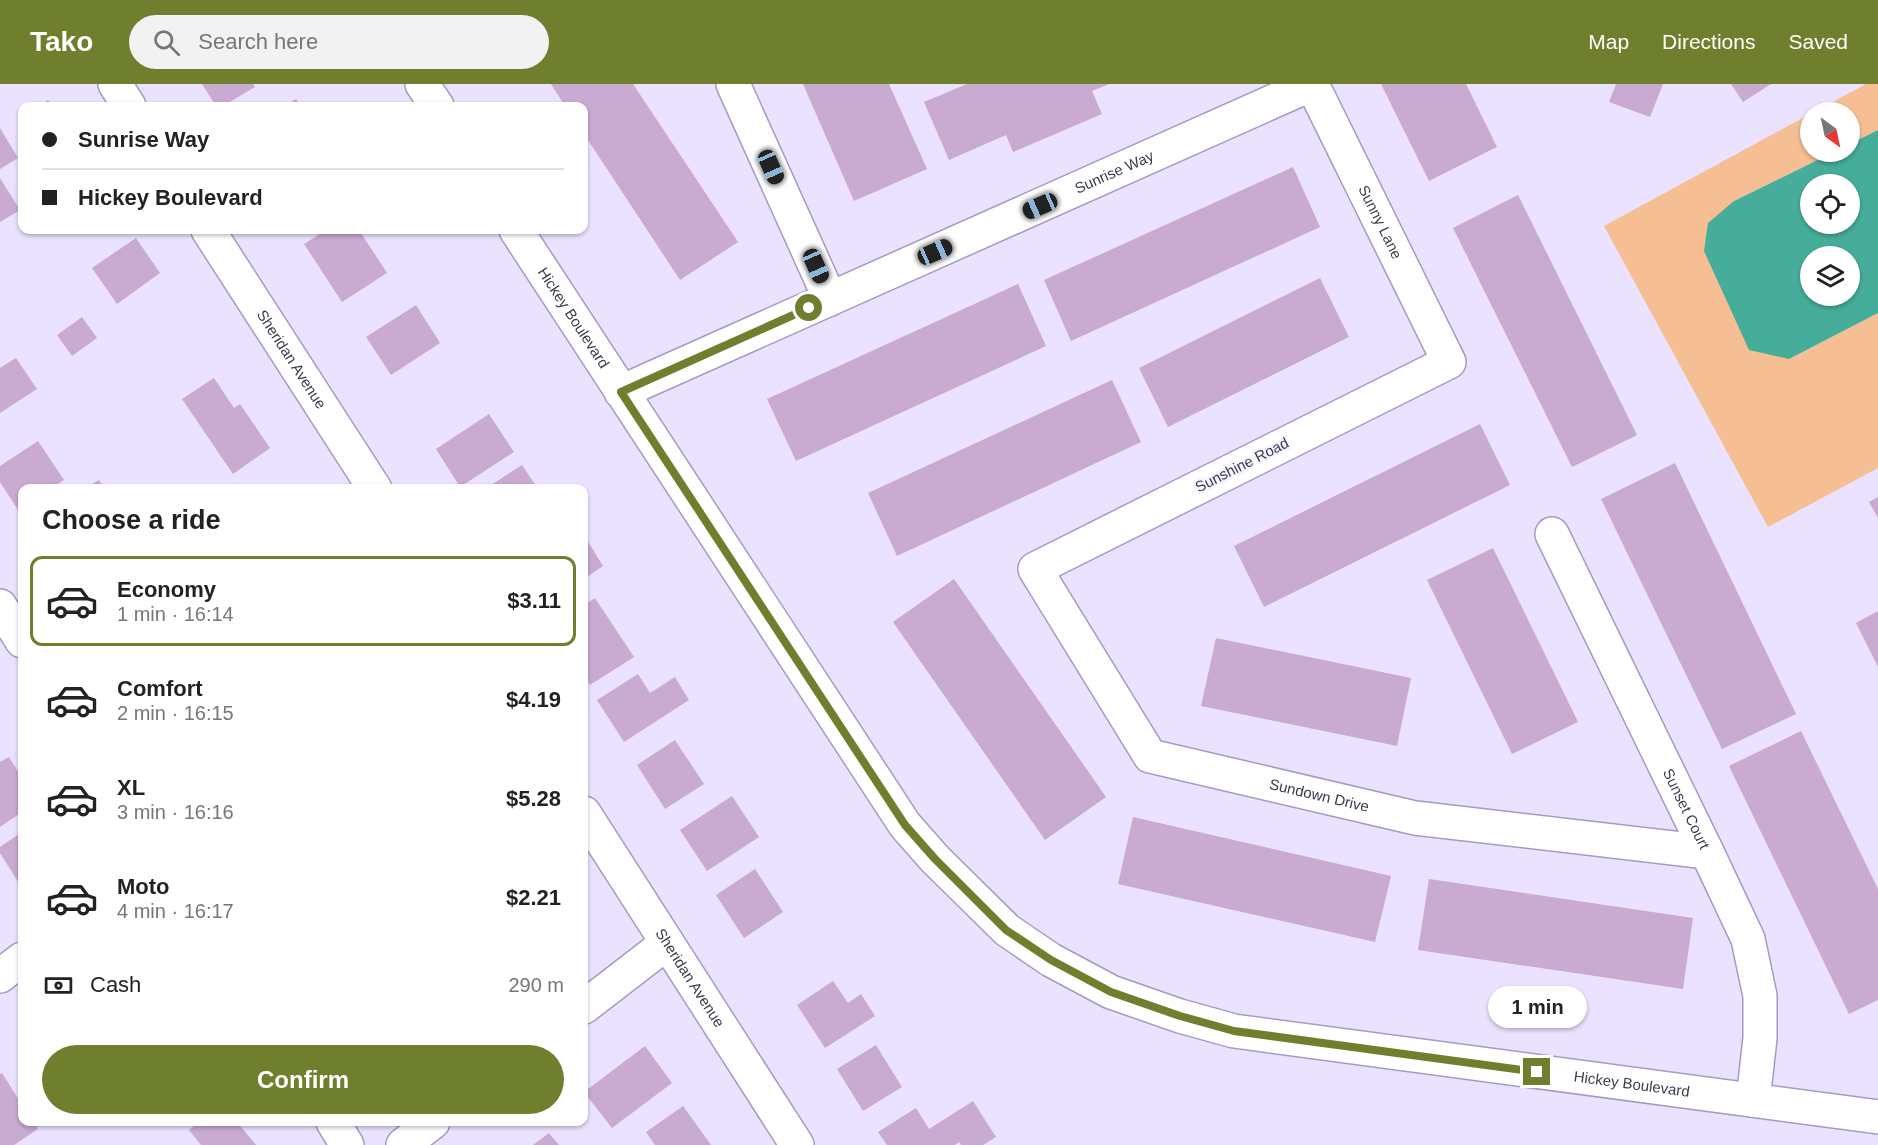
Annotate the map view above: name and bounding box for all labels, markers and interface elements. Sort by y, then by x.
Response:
search box [129,15,549,69]
text: Tako [30,26,93,57]
icon: search [150,26,183,59]
text: Search here [198,29,318,54]
text: Map [1588,30,1629,53]
text: Directions [1662,30,1755,53]
text: Saved [1788,30,1848,53]
north arrow [1800,102,1860,162]
map controls [1800,102,1860,306]
text: Sunrise Way [78,127,209,152]
car [755,147,787,187]
street label: Sunrise Way [1072,147,1157,197]
button: locate [1800,174,1860,234]
street label: Sunny Lane [1355,182,1406,262]
text: Hickey Boulevard [78,185,263,210]
car [1020,190,1060,222]
car [915,236,955,268]
car [800,246,832,286]
button: layers [1800,246,1860,306]
street label: Hickey Boulevard [535,264,613,371]
route start [795,294,822,321]
street label: Sheridan Avenue [254,307,330,412]
street label: Sunshine Road [1192,434,1291,495]
text: Choose a ride [42,505,221,535]
icon: car [45,574,99,628]
text: Economy [117,577,216,602]
text: $3.11 [507,588,561,613]
text: 1 min · 16:14 [117,603,234,625]
icon: car [45,673,99,727]
text: Comfort [117,676,203,701]
text: $4.19 [506,687,561,712]
text: 2 min · 16:15 [117,702,234,724]
street label: Sunset Court [1660,766,1714,853]
icon: car [45,772,99,826]
text: XL [117,775,145,800]
street label: Sundown Drive [1268,775,1371,815]
text: $5.28 [506,786,561,811]
text: 3 min · 16:16 [117,801,234,823]
icon: car [45,871,99,925]
text: Moto [117,874,170,899]
text: $2.21 [506,885,561,910]
text: 4 min · 16:17 [117,900,234,922]
street label: Sheridan Avenue [652,925,728,1030]
icon: cash [42,969,75,1002]
text: Cash [90,972,141,997]
text: 290 m [508,974,564,996]
callout: 1 min [1488,985,1586,1027]
text: 1 min [1511,996,1564,1018]
button: Confirm [42,1045,564,1114]
route end [1523,1058,1550,1085]
street label: Hickey Boulevard [1573,1067,1691,1100]

